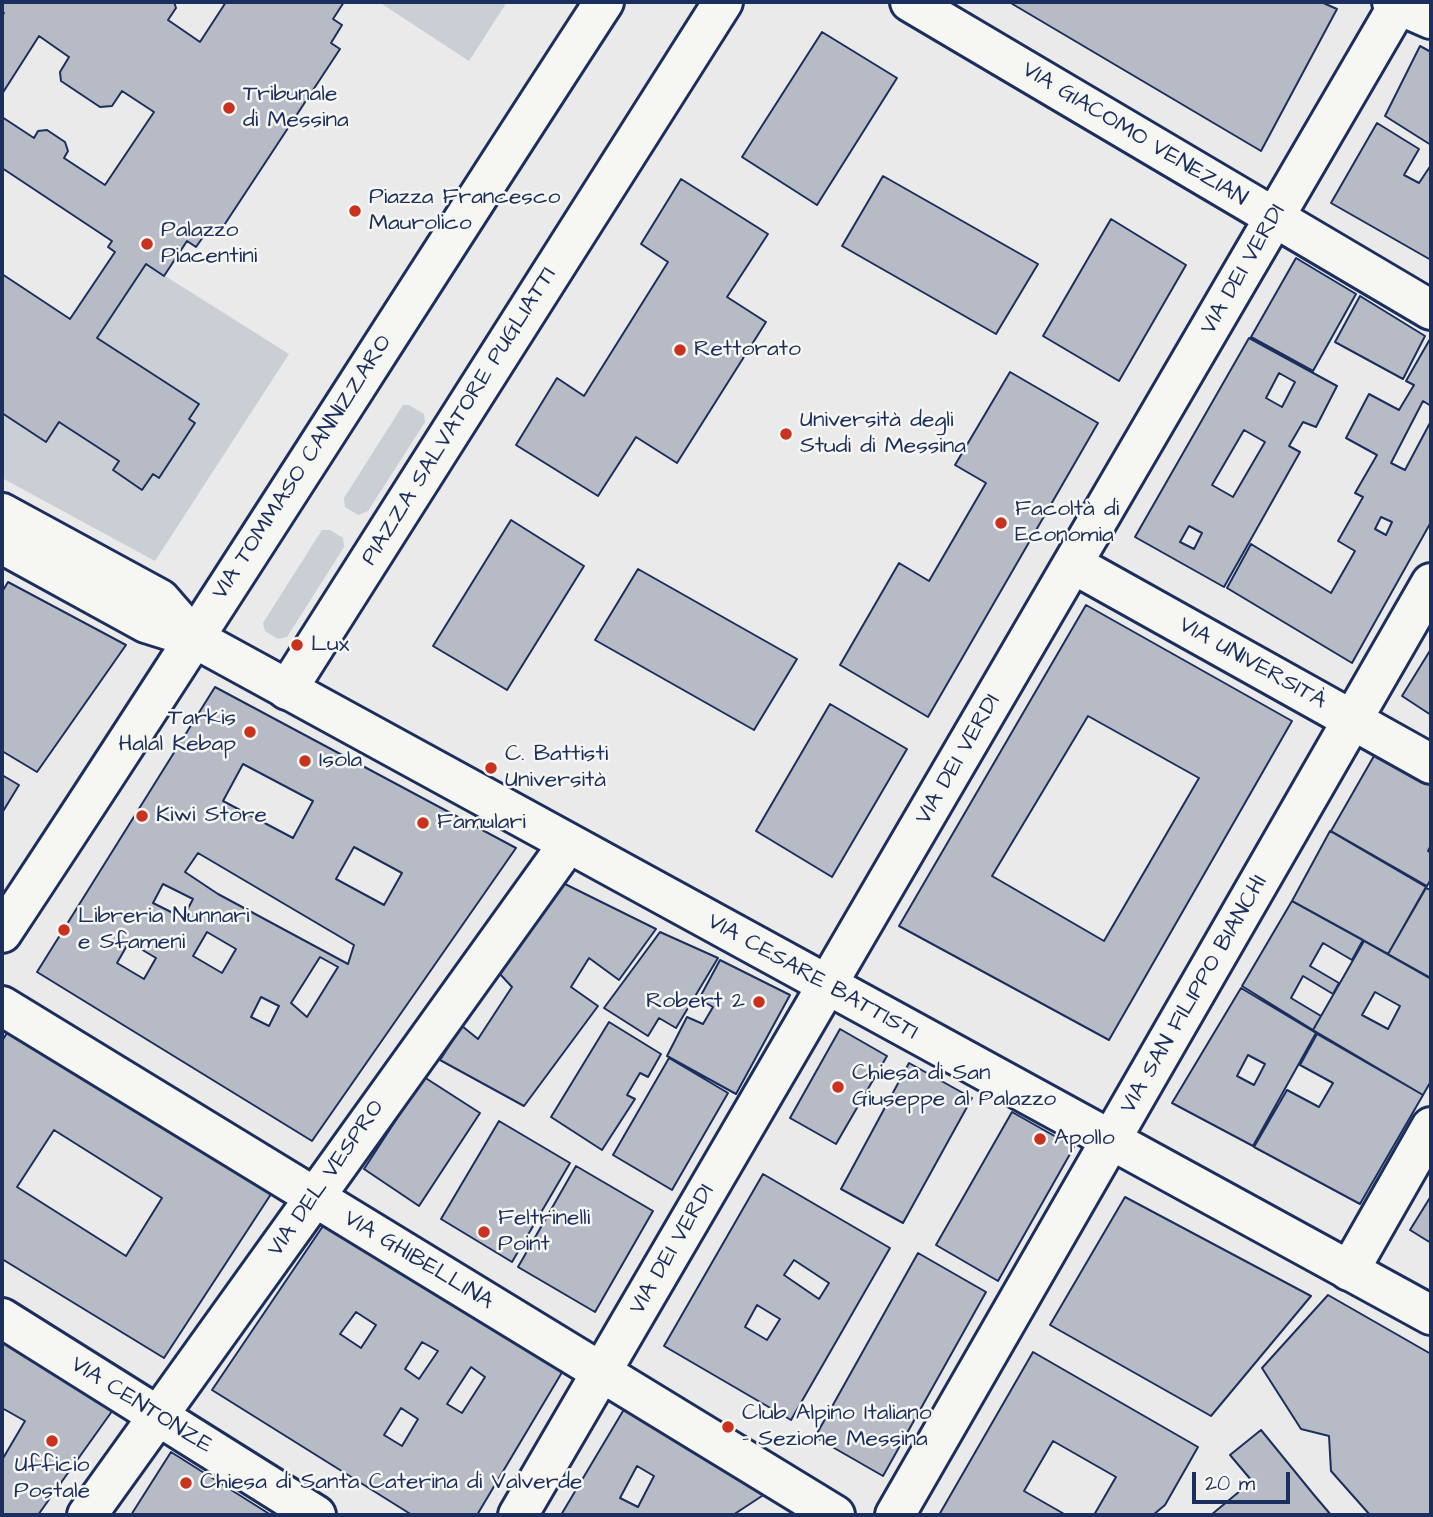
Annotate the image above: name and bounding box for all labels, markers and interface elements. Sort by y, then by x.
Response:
street label: VIA GIACOMO VENEZIAN [1016,57,1252,213]
place label: Tribunale di Messina [243,81,349,135]
marker: Tribunale di Messina [221,100,237,116]
place label: Piazza Francesco Maurolico [369,184,560,238]
street label: VIA DEI VERDI [1196,200,1292,340]
marker: Piazza Francesco Maurolico [347,203,363,219]
place label: Palazzo Piacentini [161,217,257,271]
marker: Palazzo Piacentini [139,236,155,252]
street label: PIAZZA SALVATORE PUGLIATTI [357,263,563,571]
street label: VIA TOMMASO CANNIZZARO [207,331,399,605]
place label: Rettorato [694,336,801,364]
marker: Rettorato [672,342,688,358]
place label: Università degli Studi di Messina [800,407,966,461]
marker: Università degli Studi di Messina [778,426,794,442]
place label: Facoltà di Economia [1015,496,1119,550]
marker: Facoltà di Economia [993,515,1009,531]
street label: VIA UNIVERSITÀ [1173,612,1331,716]
place label: Lux [311,631,349,659]
marker: Lux [289,637,305,653]
street label: VIA DEI VERDI [911,690,1007,830]
place label: Tarkis Halal Kebap [118,705,236,759]
marker: Tarkis Halal Kebap [242,724,258,740]
place label: C. Battisti Università [505,741,608,795]
place label: Isola [319,747,362,775]
marker: Isola [297,753,313,769]
marker: C. Battisti Università [483,760,499,776]
place label: Kiwi Store [156,802,267,830]
marker: Kiwi Store [134,808,150,824]
place label: Famulari [437,809,526,837]
marker: Famulari [415,815,431,831]
street label: VIA SAN FILIPPO BIANCHI [1115,871,1275,1119]
place label: Libreria Nunnari e Sfameni [78,903,250,957]
street label: VIA CESARE BATTISTI [702,909,922,1047]
marker: Libreria Nunnari e Sfameni [56,922,72,938]
place label: Robert 2 [646,988,745,1016]
marker: Robert 2 [751,994,767,1010]
place label: Chiesa di San Giuseppe al Palazzo [852,1060,1056,1114]
marker: Chiesa di San Giuseppe al Palazzo [830,1079,846,1095]
street label: VIA DEL VESPRO [263,1095,391,1263]
place label: Apollo [1054,1125,1115,1153]
marker: Apollo [1032,1131,1048,1147]
street label: VIA DEI VERDI [625,1180,721,1320]
street label: VIA GHIBELLINA [338,1205,498,1317]
place label: Feltrinelli Point [498,1205,590,1259]
marker: Feltrinelli Point [476,1224,492,1240]
street label: VIA CENTONZE [65,1351,217,1461]
place label: Club Alpino Italiano - Sezione Messina [742,1400,932,1454]
marker: Club Alpino Italiano - Sezione Messina [720,1419,736,1435]
marker: Ufficio Postale [44,1433,60,1449]
place label: Ufficio Postale [14,1452,90,1506]
scale bar [1195,1458,1293,1502]
place label: Chiesa di Santa Caterina di Valverde [200,1469,583,1497]
text: 20 m [1205,1469,1255,1498]
marker: Chiesa di Santa Caterina di Valverde [178,1475,194,1491]

